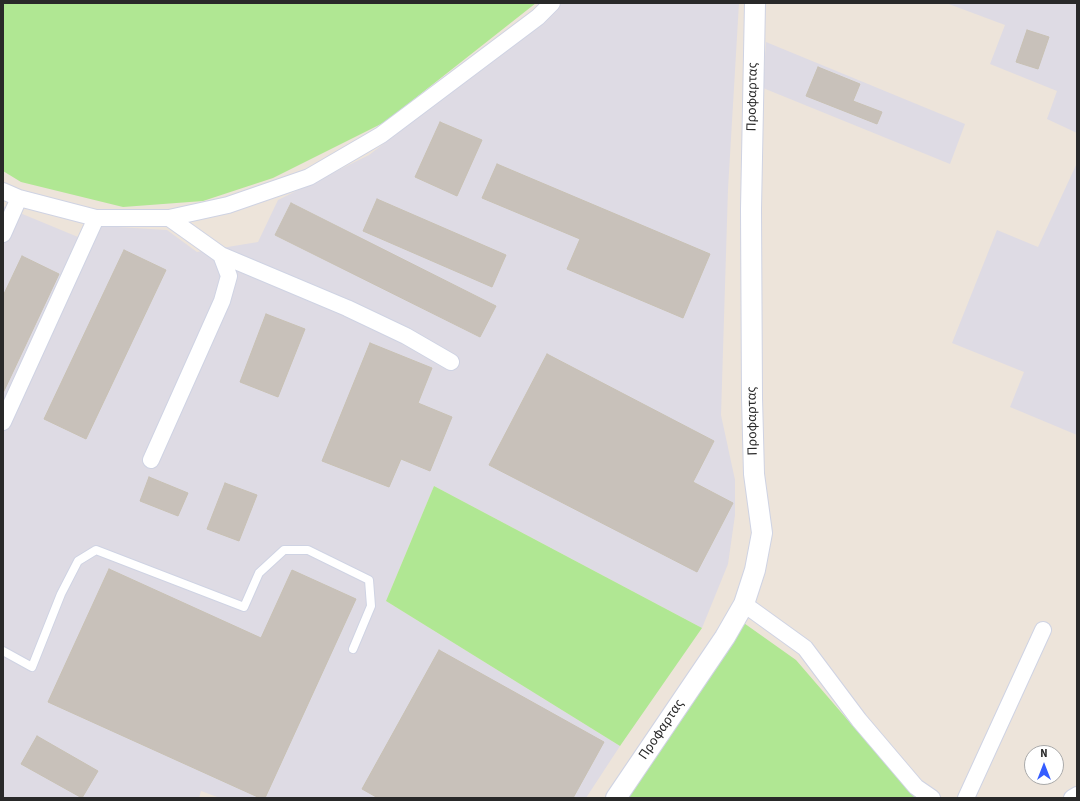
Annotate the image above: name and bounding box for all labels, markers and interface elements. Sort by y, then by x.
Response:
street label: Προφαρτας [744,62,762,132]
street label: Προφαρτας [744,386,762,456]
street label: Προφαρτας [636,697,688,763]
north arrow [1024,745,1064,785]
text: N [1040,746,1048,761]

